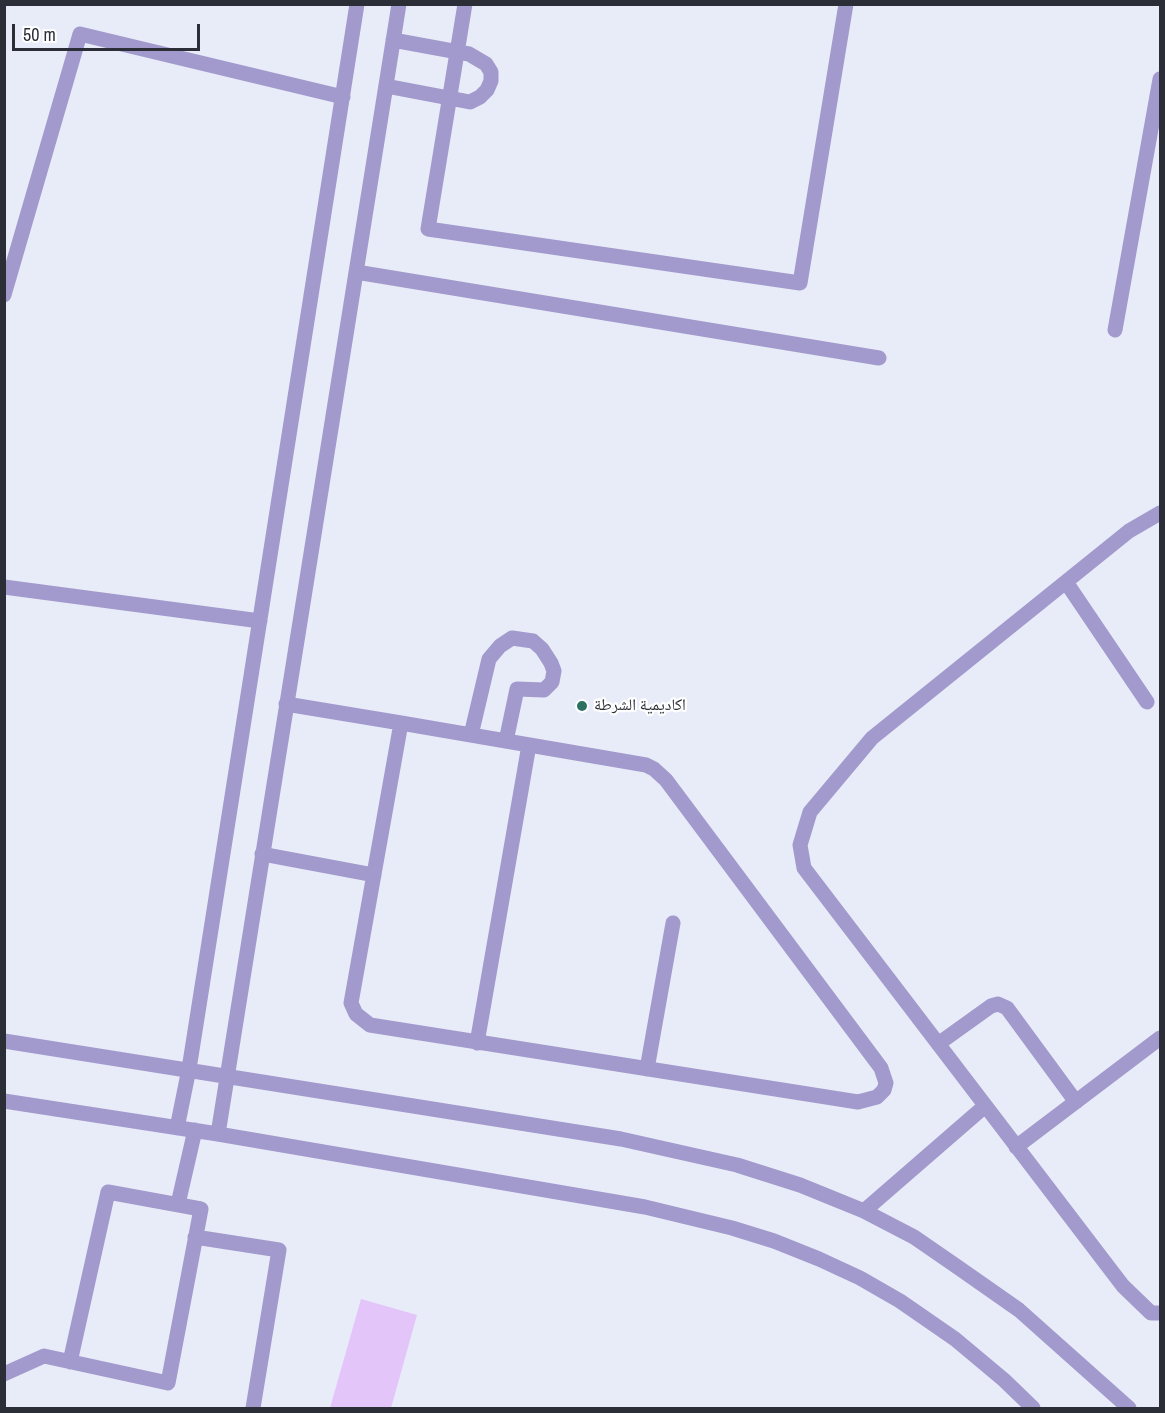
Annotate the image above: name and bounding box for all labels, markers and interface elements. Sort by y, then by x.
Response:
scale bar [15,12,202,50]
text: 50 m [23,22,56,47]
place label: اكاديمية الشرطة [594,696,686,716]
marker: اكاديمية الشرطة [575,699,589,713]

